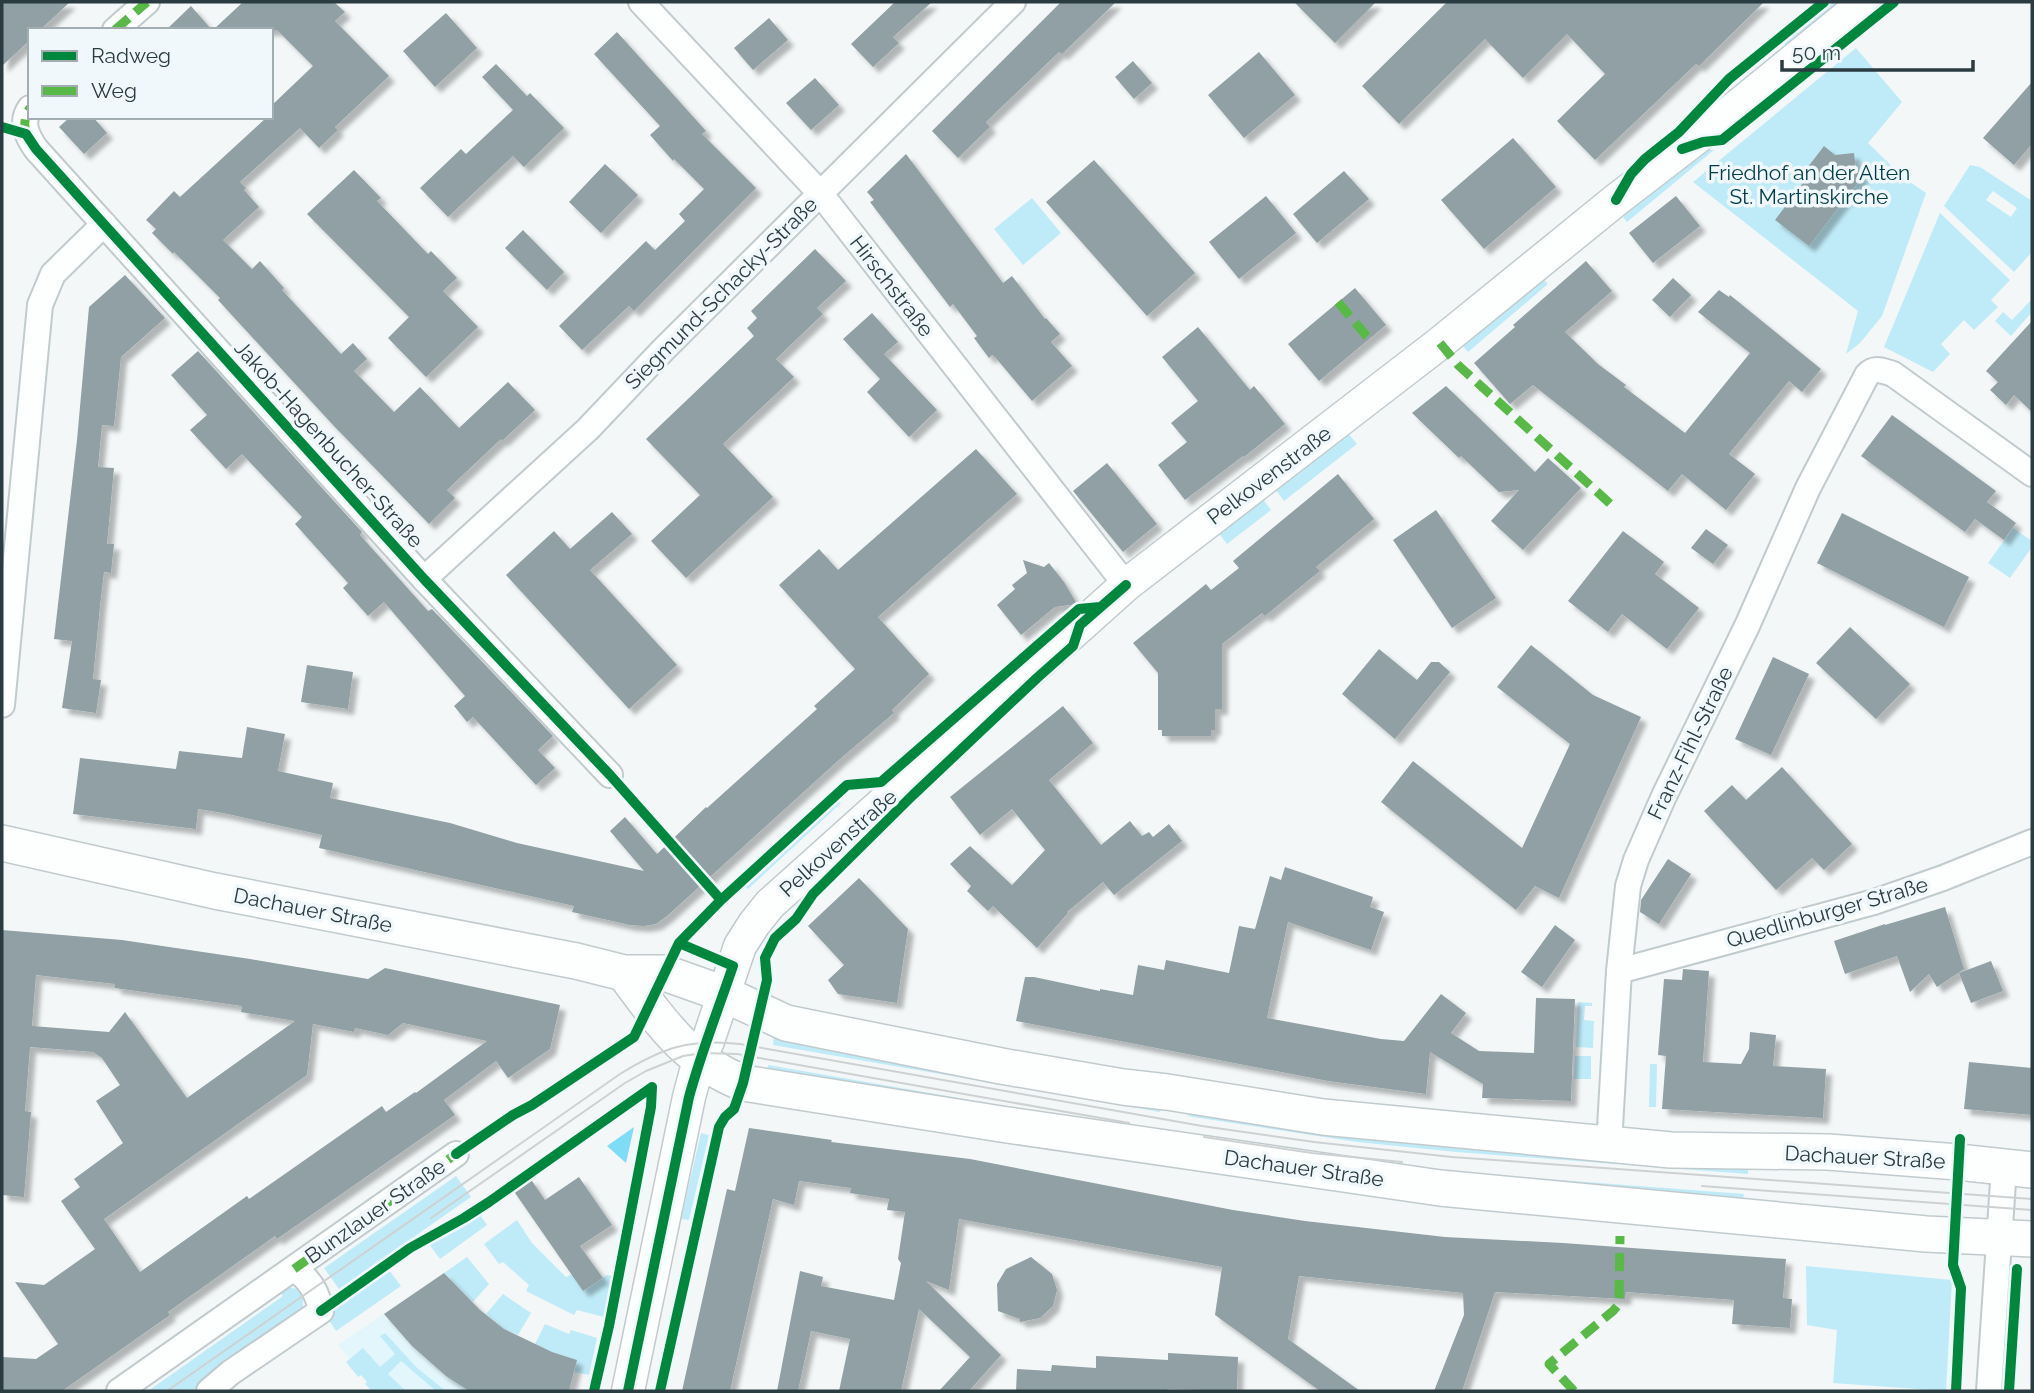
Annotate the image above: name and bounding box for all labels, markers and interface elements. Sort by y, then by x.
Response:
legend [28,28,273,119]
scale bar [1782,28,1973,72]
text: 50 m [1792,40,1841,65]
text: Radweg [91,43,171,68]
text: Weg [91,78,137,103]
park label: Friedhof an der Alten St. Martinskirche [1708,160,1910,209]
street label: Siegmund-Schacky-Straße [620,192,822,394]
street label: Hirschstraße [845,231,939,341]
street label: Jakob-Hagenbucher-Straße [229,335,429,553]
street label: Pelkovenstraße [1202,420,1336,530]
street label: Franz-Fihl-Straße [1642,662,1738,824]
street label: Pelkovenstraße [774,784,902,902]
street label: Quedlinburger Straße [1723,871,1931,953]
street label: Dachauer Straße [232,882,394,938]
street label: Dachauer Straße [1784,1140,1946,1174]
street label: Dachauer Straße [1223,1144,1385,1192]
street label: Bunzlauer Straße [300,1153,450,1269]

